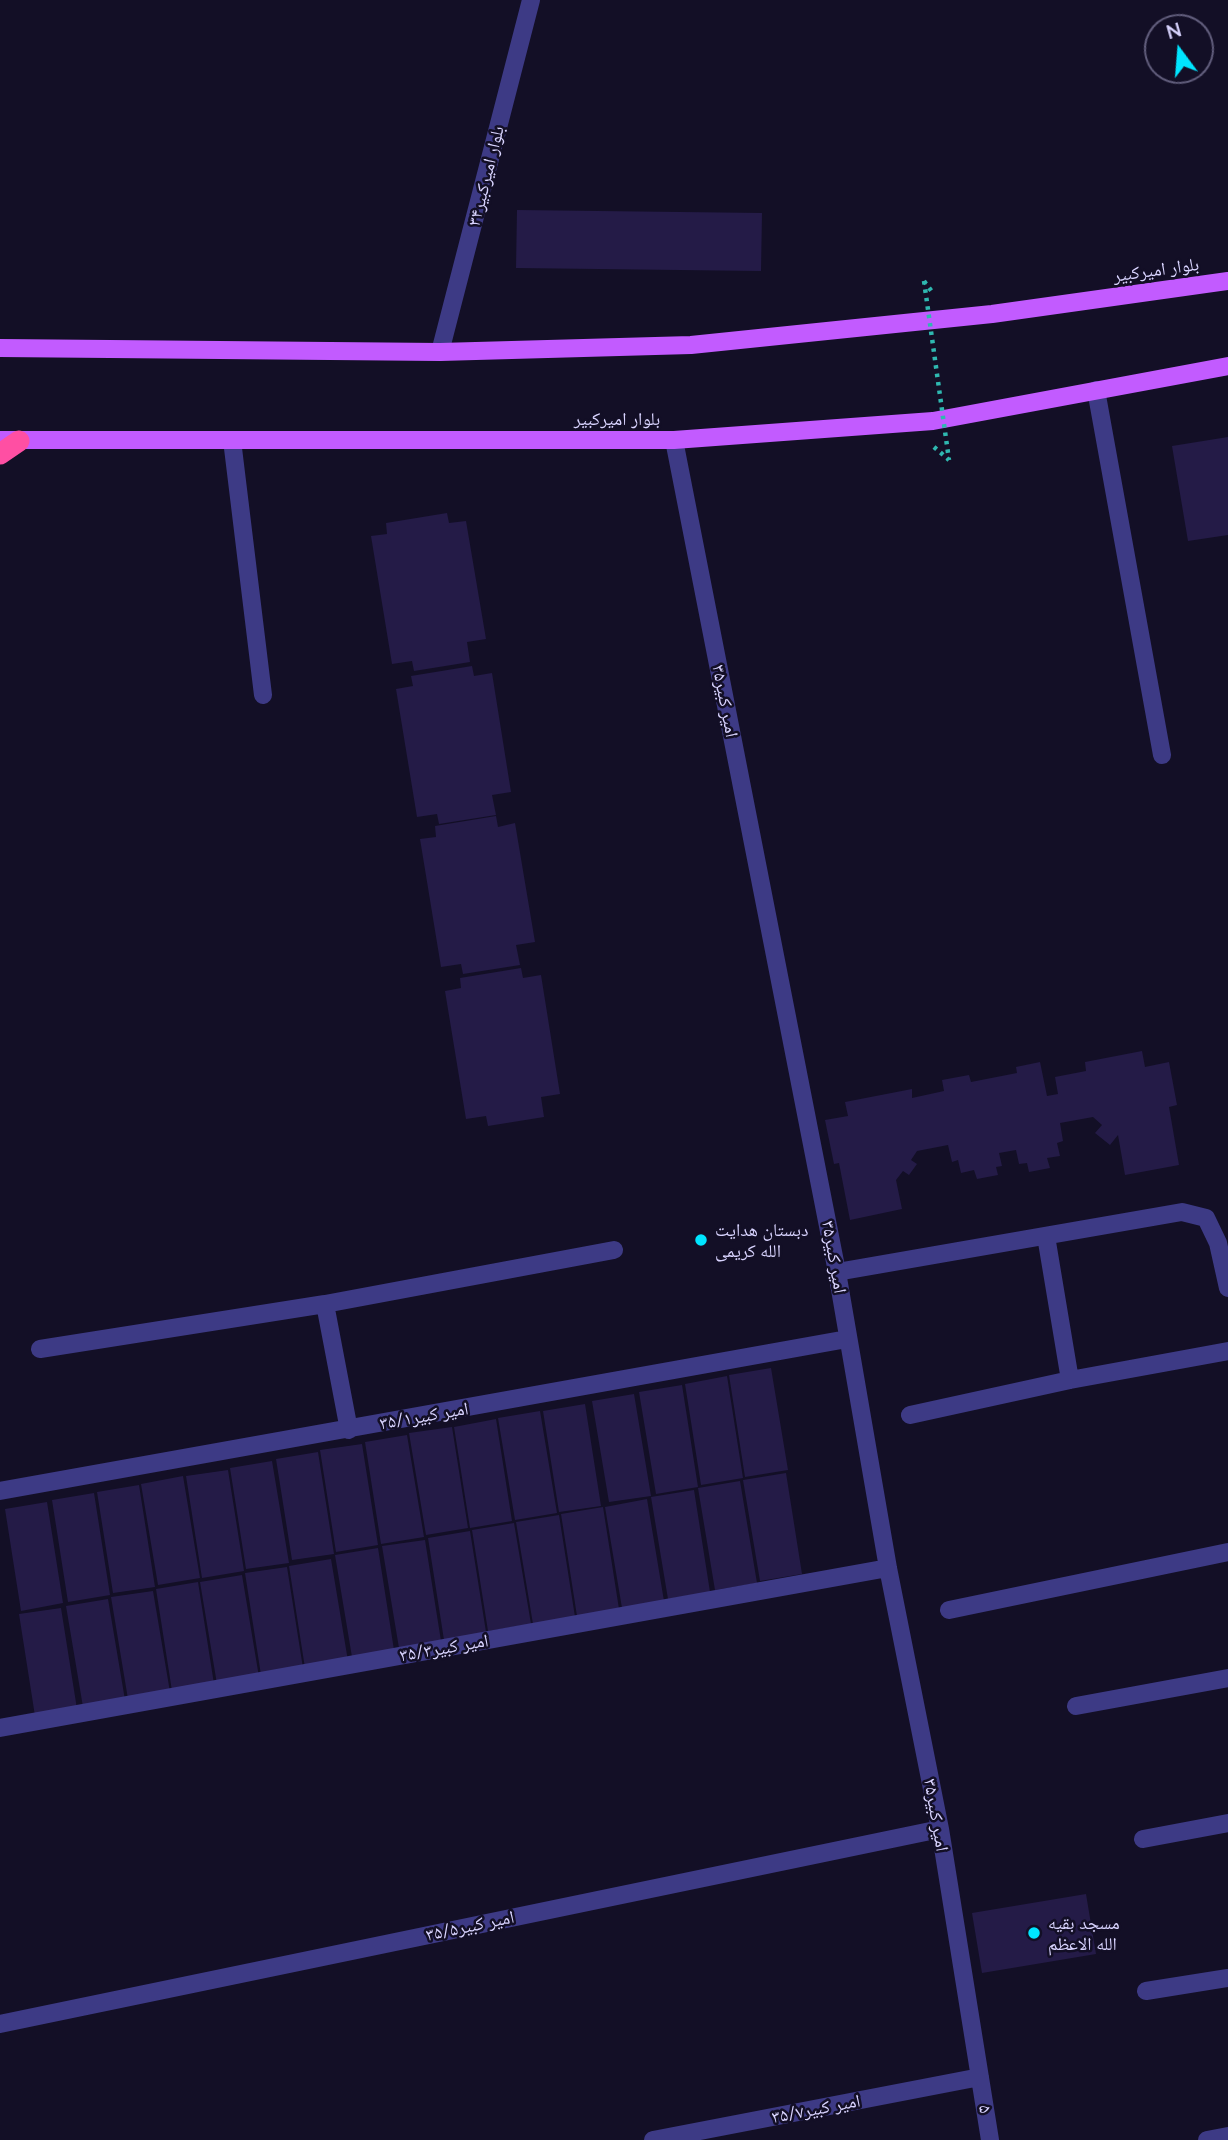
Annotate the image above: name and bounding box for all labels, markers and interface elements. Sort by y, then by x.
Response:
north arrow [1144,14,1214,84]
text: N [1163,17,1184,43]
street label: بلوار امیرکبیر۳۴ [463,124,509,228]
street label: بلوار امیرکبیر [1112,253,1200,287]
street label: بلوار امیرکبیر [574,408,660,430]
street label: امیر کبیر۳۵ [707,663,743,739]
place label: دبستان هدایت الله کریمی [715,1219,808,1262]
street label: امیر کبیر۳۵ [817,1219,851,1295]
marker: دبستان هدایت الله کریمی [693,1232,709,1248]
street label: امیر کبیر۳۵/۱ [378,1398,470,1434]
street label: امیر کبیر۳۵/۳ [398,1630,490,1666]
street label: امیر کبیر۳۵ [919,1777,953,1853]
street label: امیر کبیر۳۵/۵ [424,1906,516,1946]
place label: مسجد بقیه الله الاعظم [1048,1912,1120,1954]
marker: مسجد بقیه الله الاعظم [1026,1925,1042,1941]
street label: امیر کبیر۳۵/۷ [770,2090,862,2128]
street label: ۵ [974,2103,996,2115]

